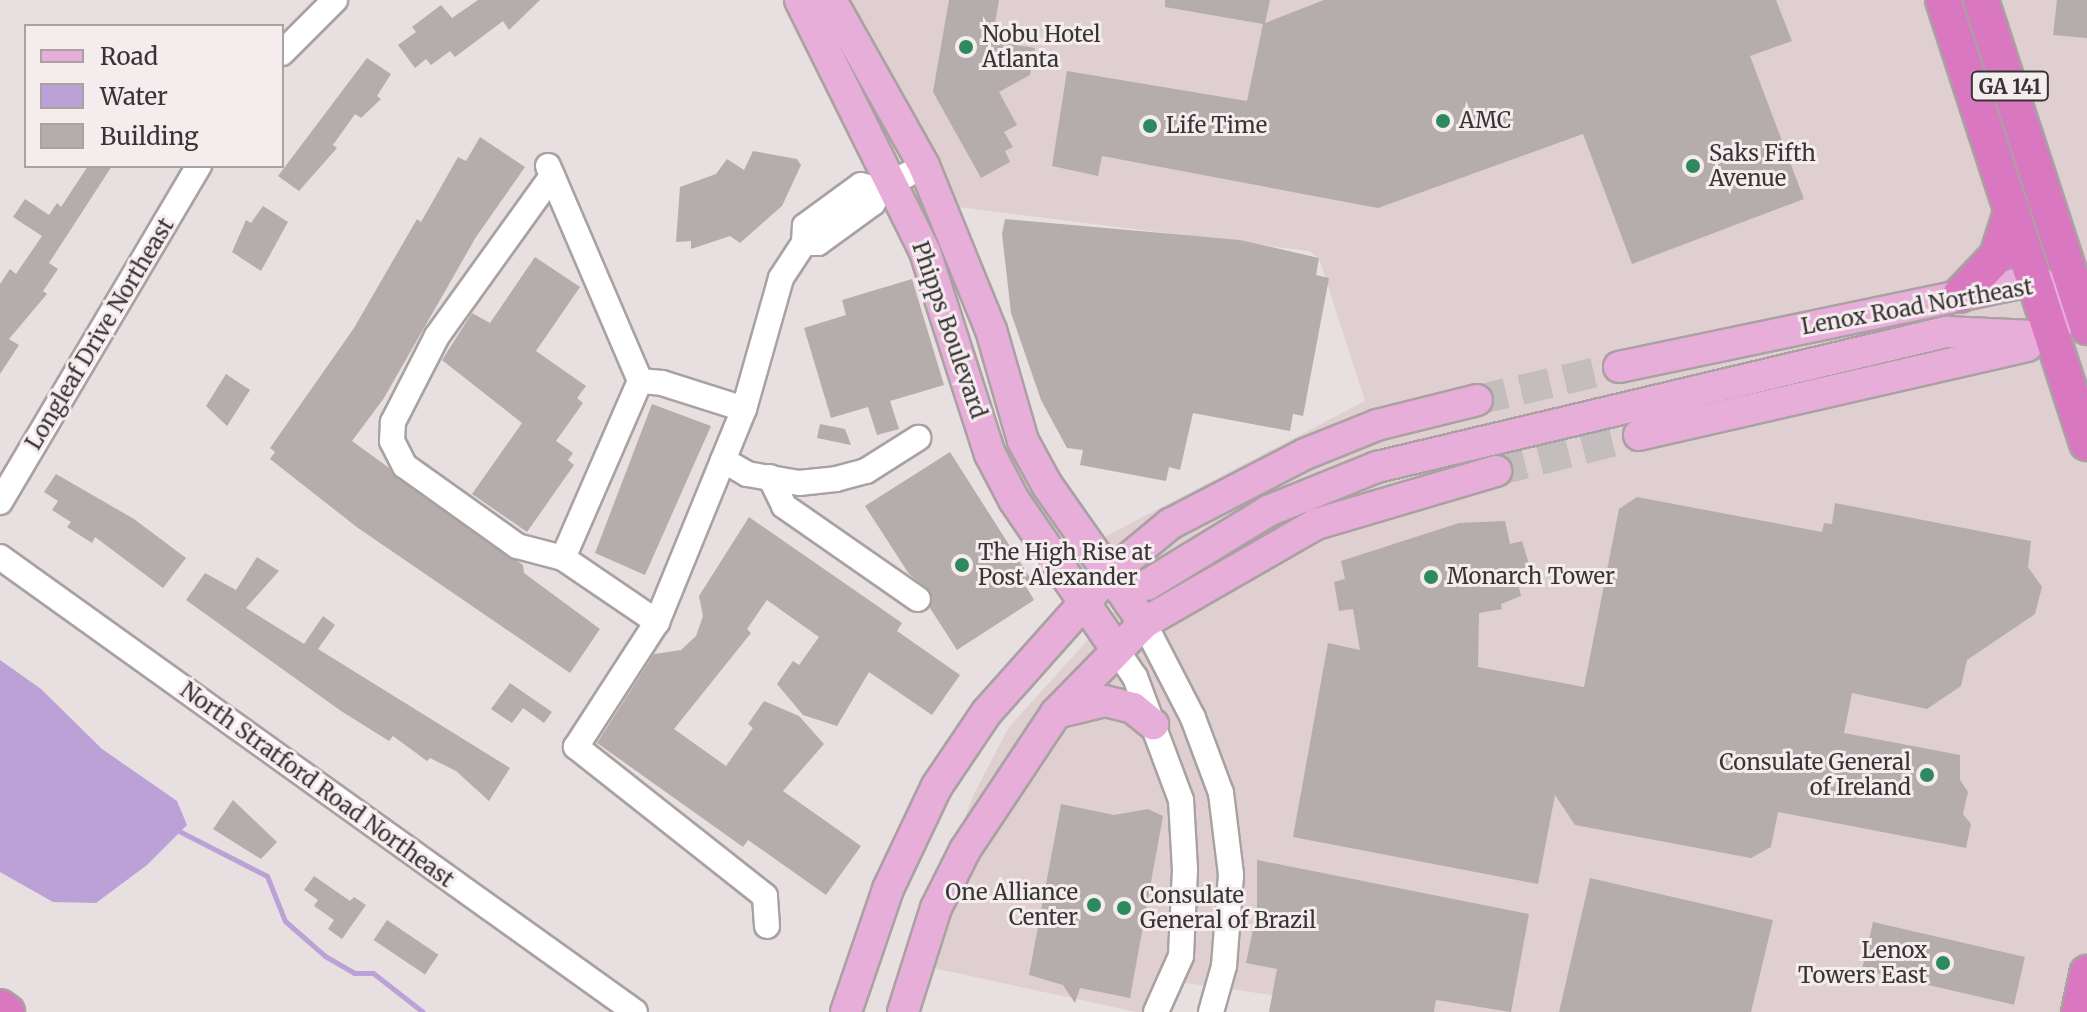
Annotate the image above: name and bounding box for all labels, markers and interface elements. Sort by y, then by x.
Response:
place label: Nobu Hotel Atlanta [982,21,1101,72]
legend [24,24,284,168]
marker: Nobu Hotel Atlanta [957,38,975,56]
text: Road [100,41,158,72]
road number: GA 141 [1970,70,2050,102]
text: Water [100,81,168,112]
place label: AMC [1459,108,1511,134]
marker: AMC [1434,112,1452,130]
place label: Life Time [1166,113,1267,139]
marker: Life Time [1141,117,1159,135]
text: Building [100,121,199,152]
place label: Saks Fifth Avenue [1709,140,1816,192]
marker: Saks Fifth Avenue [1684,157,1702,175]
street label: Longleaf Drive Northeast [20,213,180,455]
street label: Phipps Boulevard [906,238,992,422]
street label: Lenox Road Northeast [1799,274,2035,340]
place label: The High Rise at Post Alexander [978,539,1152,590]
marker: The High Rise at Post Alexander [953,556,971,574]
place label: Monarch Tower [1447,564,1615,590]
marker: Monarch Tower [1422,568,1440,586]
street label: North Stratford Road Northeast [175,677,459,893]
place label: Consulate General of Ireland [1719,749,1911,800]
marker: Consulate General of Ireland [1918,766,1936,784]
place label: One Alliance Center [945,879,1078,930]
place label: Consulate General of Brazil [1140,882,1316,934]
marker: One Alliance Center [1085,896,1103,914]
marker: Consulate General of Brazil [1115,899,1133,917]
place label: Lenox Towers East [1798,937,1927,988]
marker: Lenox Towers East [1934,954,1952,972]

